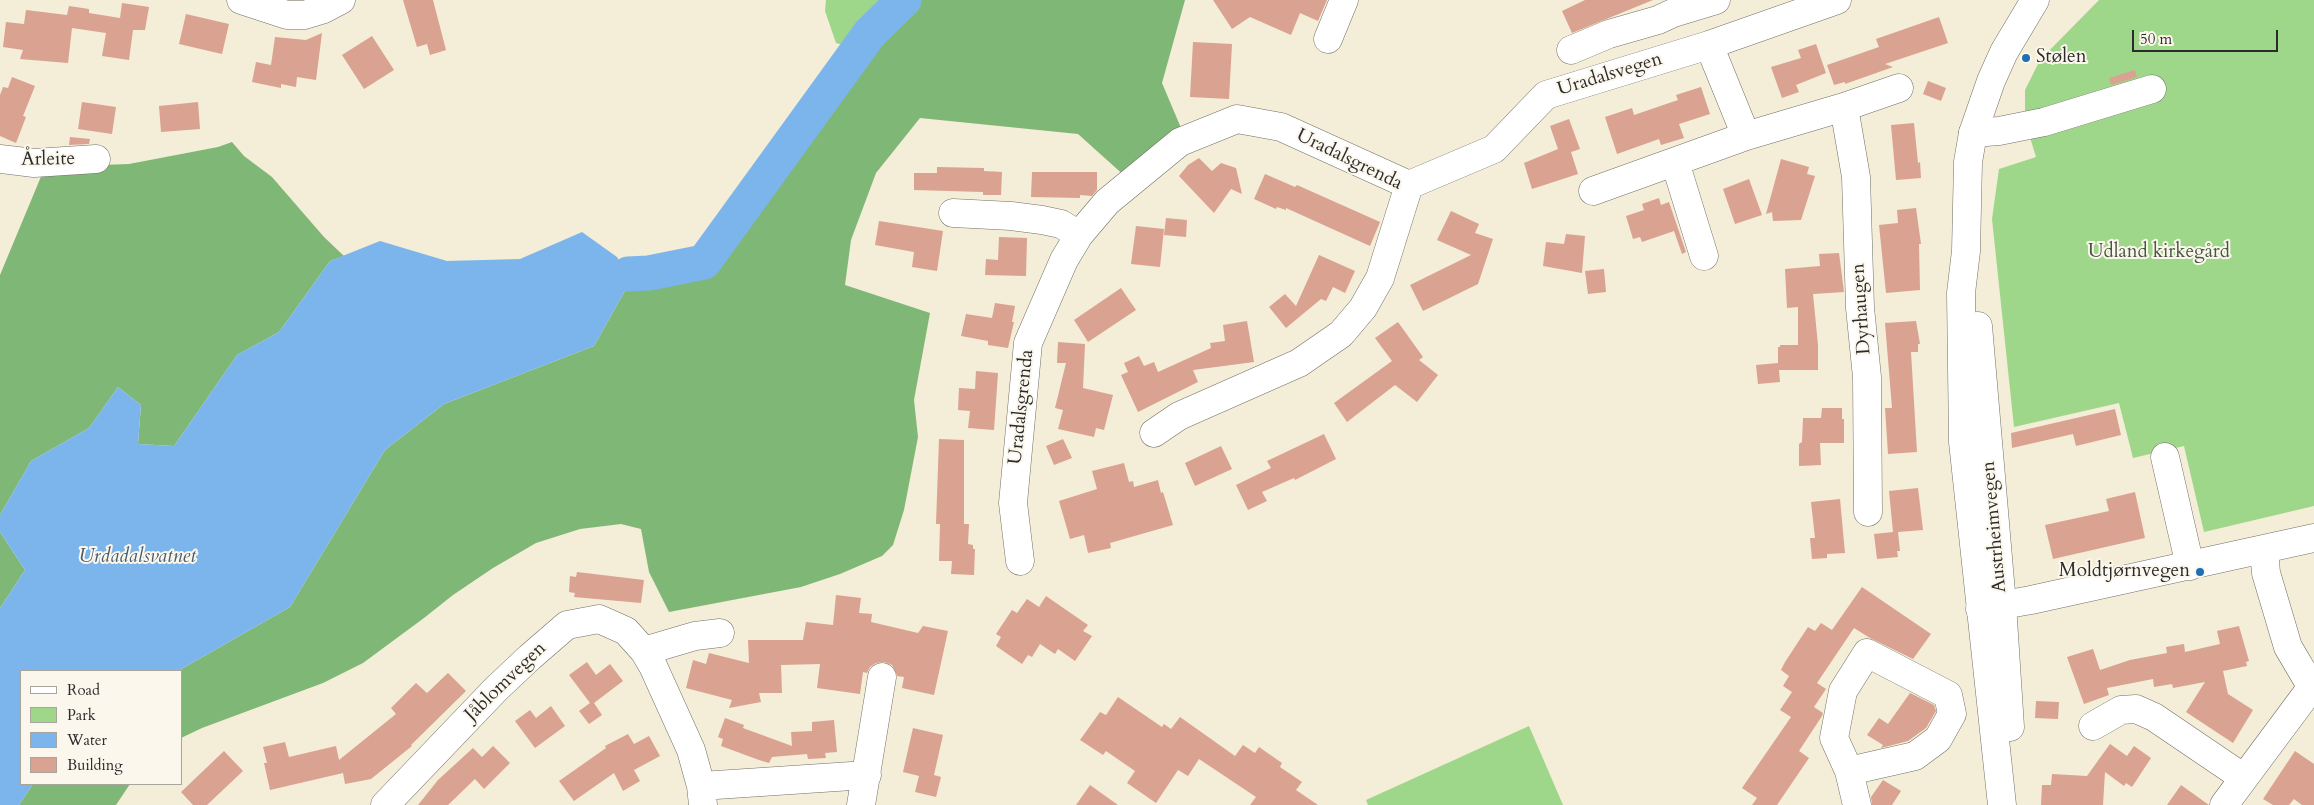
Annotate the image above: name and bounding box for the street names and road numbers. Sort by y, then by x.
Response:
street label: Uradalsvegen [1555,48,1665,102]
street label: Uradalsgrenda [1292,124,1406,196]
street label: Årleite [21,148,75,172]
street label: Dyrhaugen [1847,263,1877,355]
street label: Uradalsgrenda [1005,348,1039,466]
street label: Austrheimvegen [1978,460,2012,594]
street label: Jåblomvegen [461,638,551,726]

